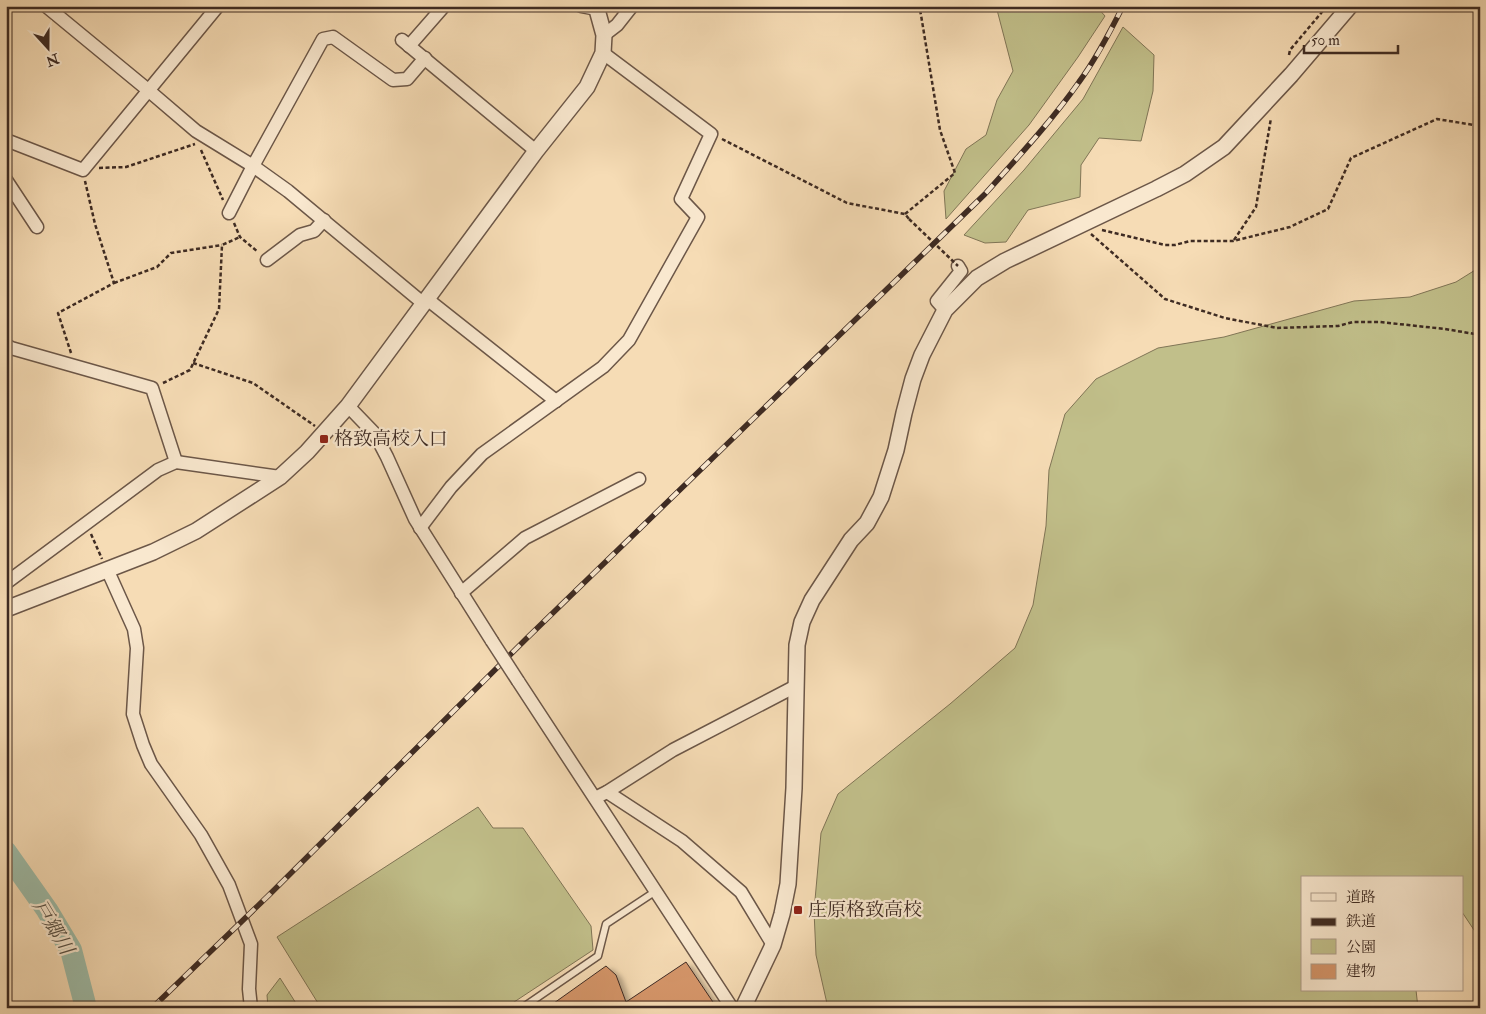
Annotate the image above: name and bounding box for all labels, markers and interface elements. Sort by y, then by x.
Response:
north arrow [22,22,72,72]
scale bar [1304,22,1397,54]
text: 50 m [1311,31,1340,50]
text: N [43,49,62,70]
place label: 格致高校入口 [334,427,448,451]
marker: 格致高校入口 [318,433,330,445]
legend [1301,876,1464,992]
text: 道路 [1346,888,1376,907]
water label: 戸郷川 [27,895,80,961]
place label: 庄原格致高校 [808,898,922,922]
marker: 庄原格致高校 [792,904,804,916]
text: 鉄道 [1346,912,1376,931]
text: 公園 [1346,938,1376,957]
text: 建物 [1346,962,1376,981]

